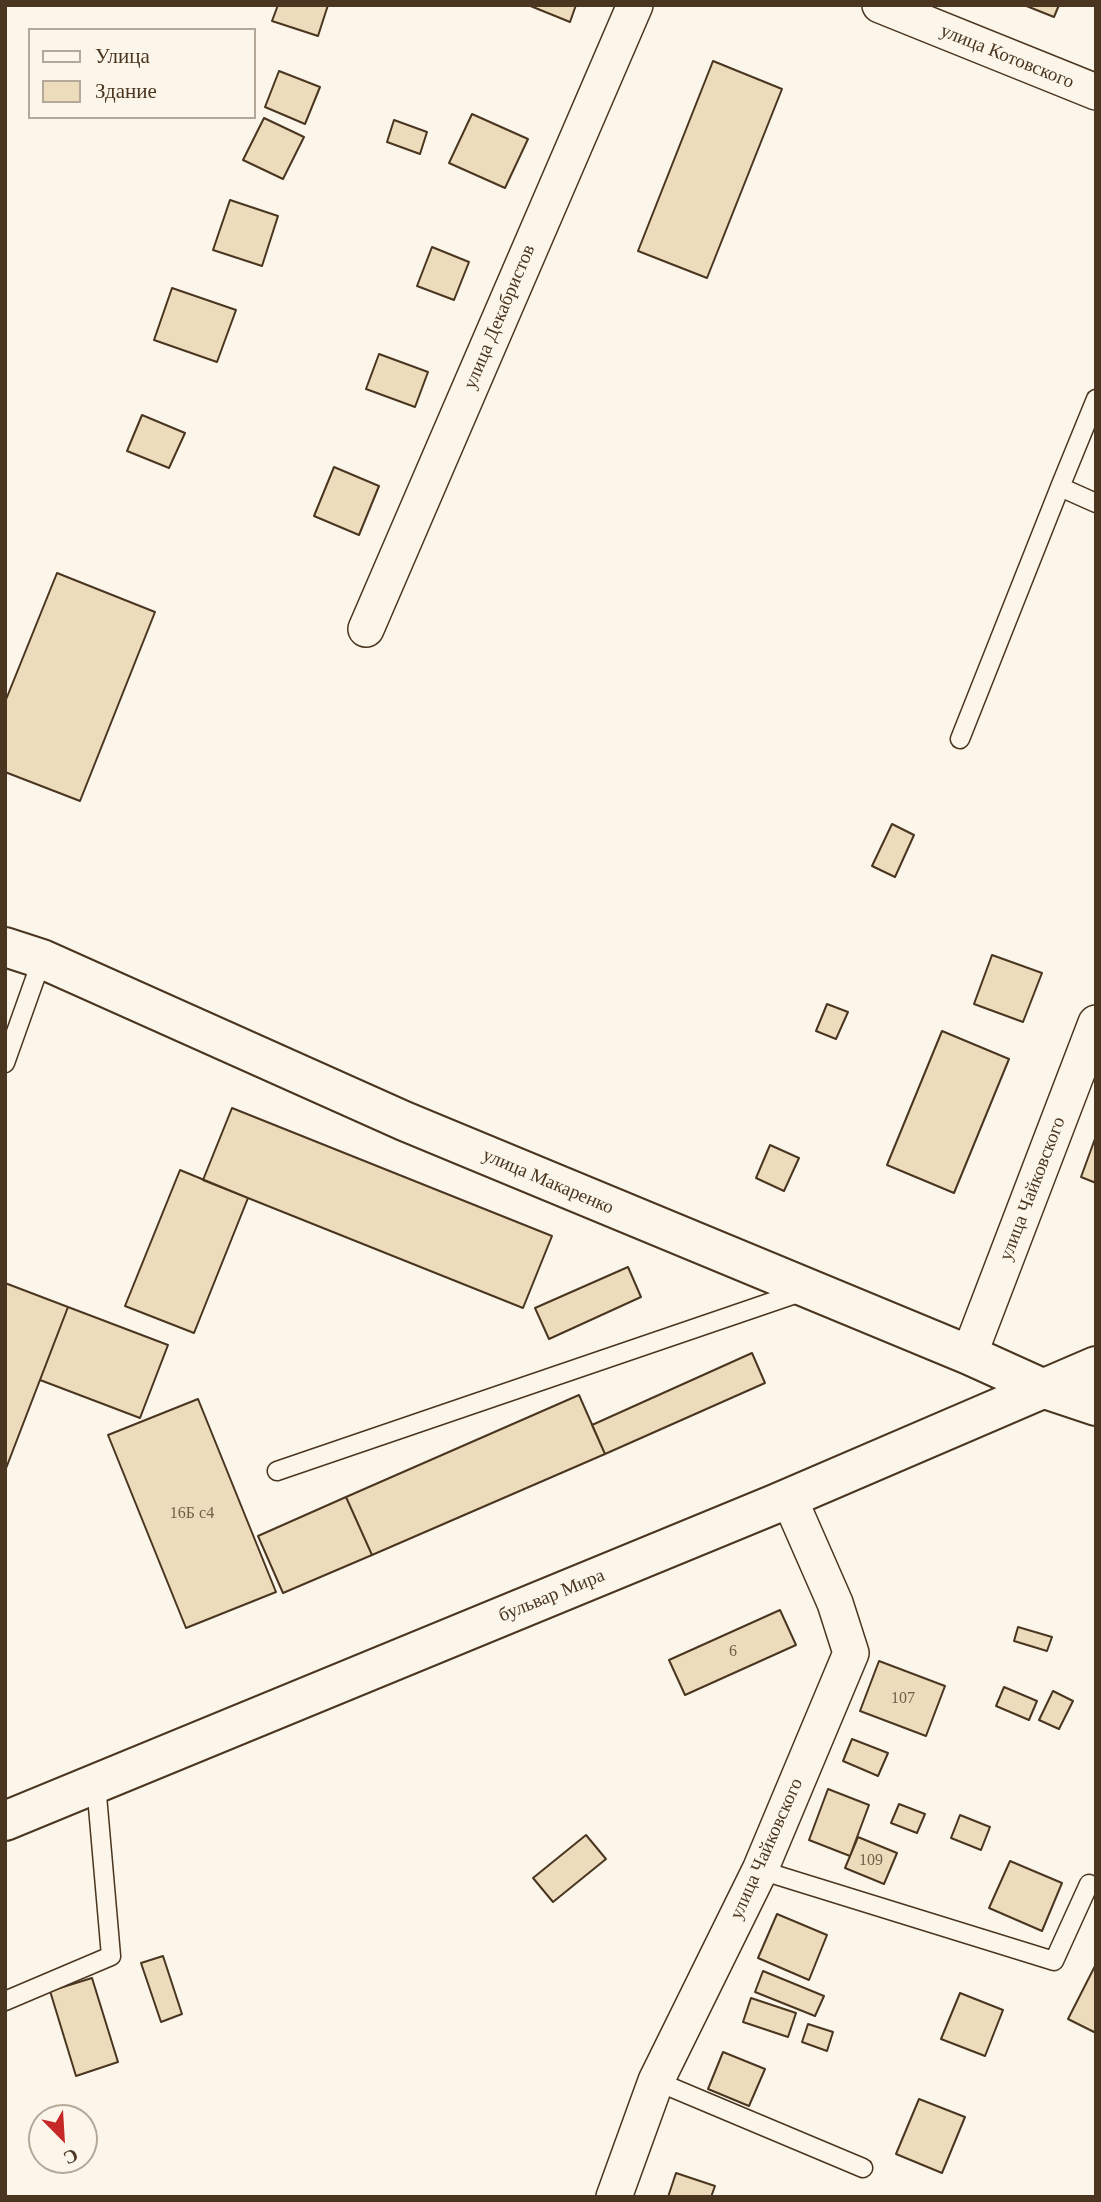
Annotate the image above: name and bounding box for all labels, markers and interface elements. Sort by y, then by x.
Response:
street label: улица Котовского [937,20,1077,94]
legend [28,28,256,119]
text: Улица [95,44,150,68]
text: Здание [95,79,157,103]
street label: улица Декабристов [459,241,541,393]
street label: улица Чайковского [995,1114,1071,1264]
street label: улица Макаренко [479,1144,617,1220]
house number: 16Б с4 [170,1504,214,1524]
street label: бульвар Мира [496,1564,608,1628]
house number: 6 [729,1642,737,1662]
house number: 107 [891,1689,915,1709]
street label: улица Чайковского [726,1775,808,1923]
house number: 109 [859,1851,883,1871]
north arrow [28,2104,98,2174]
text: С [60,2144,81,2169]

